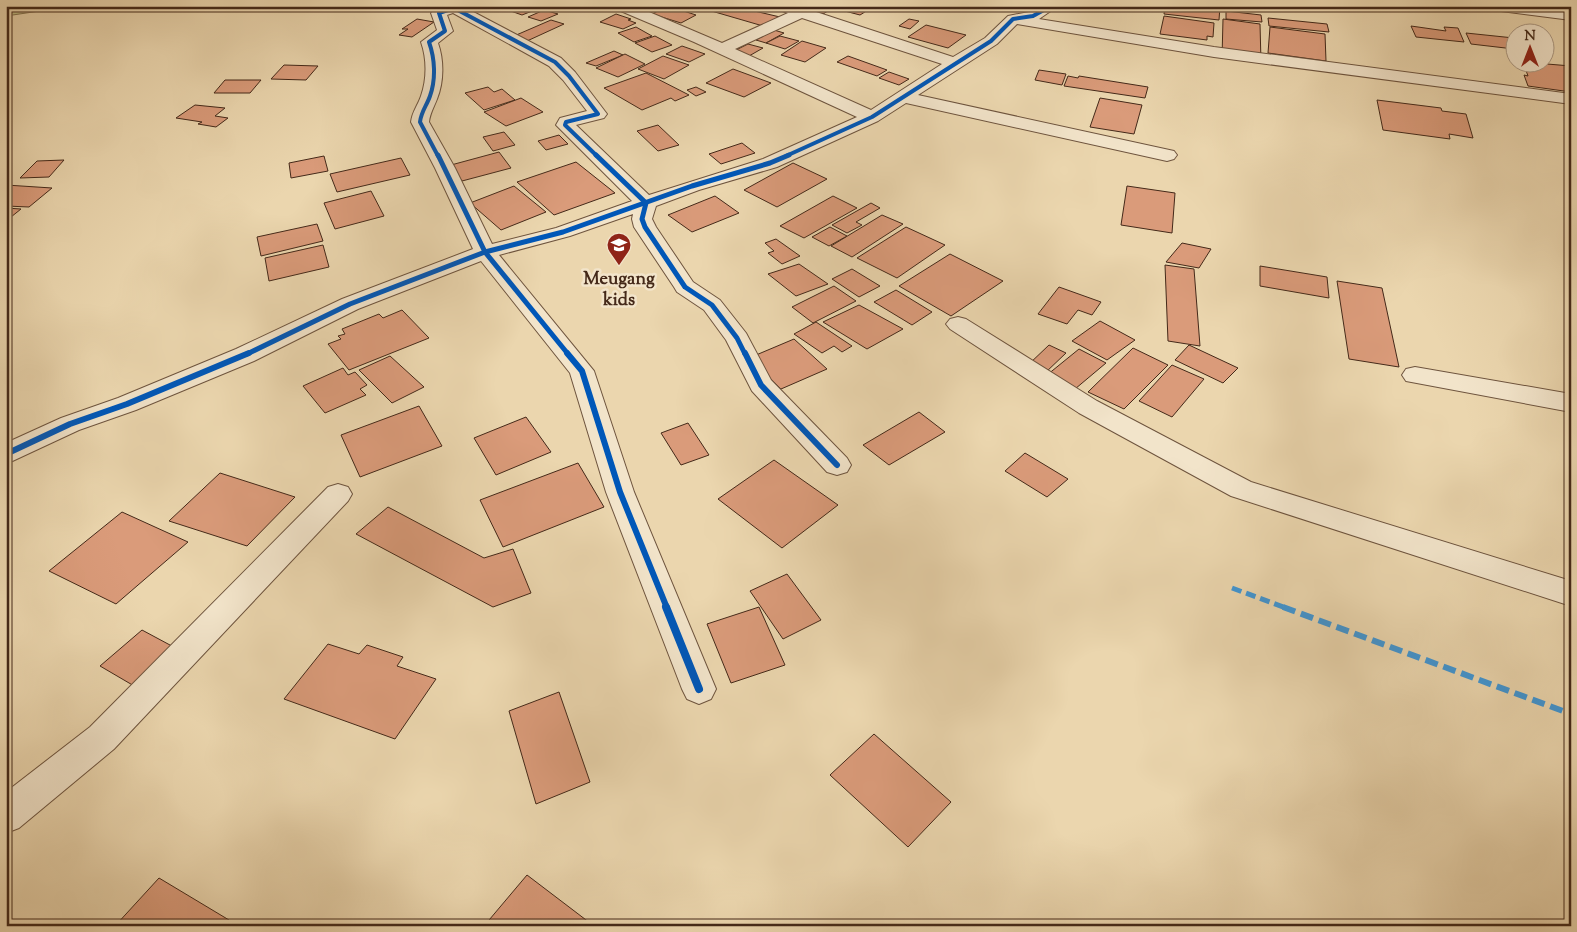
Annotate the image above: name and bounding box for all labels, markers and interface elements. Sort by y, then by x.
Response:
north arrow [1504,22,1554,72]
text: N [1524,27,1536,47]
school or university icon: Meugang kids [606,232,632,266]
place label: Meugang kids [583,267,655,314]

